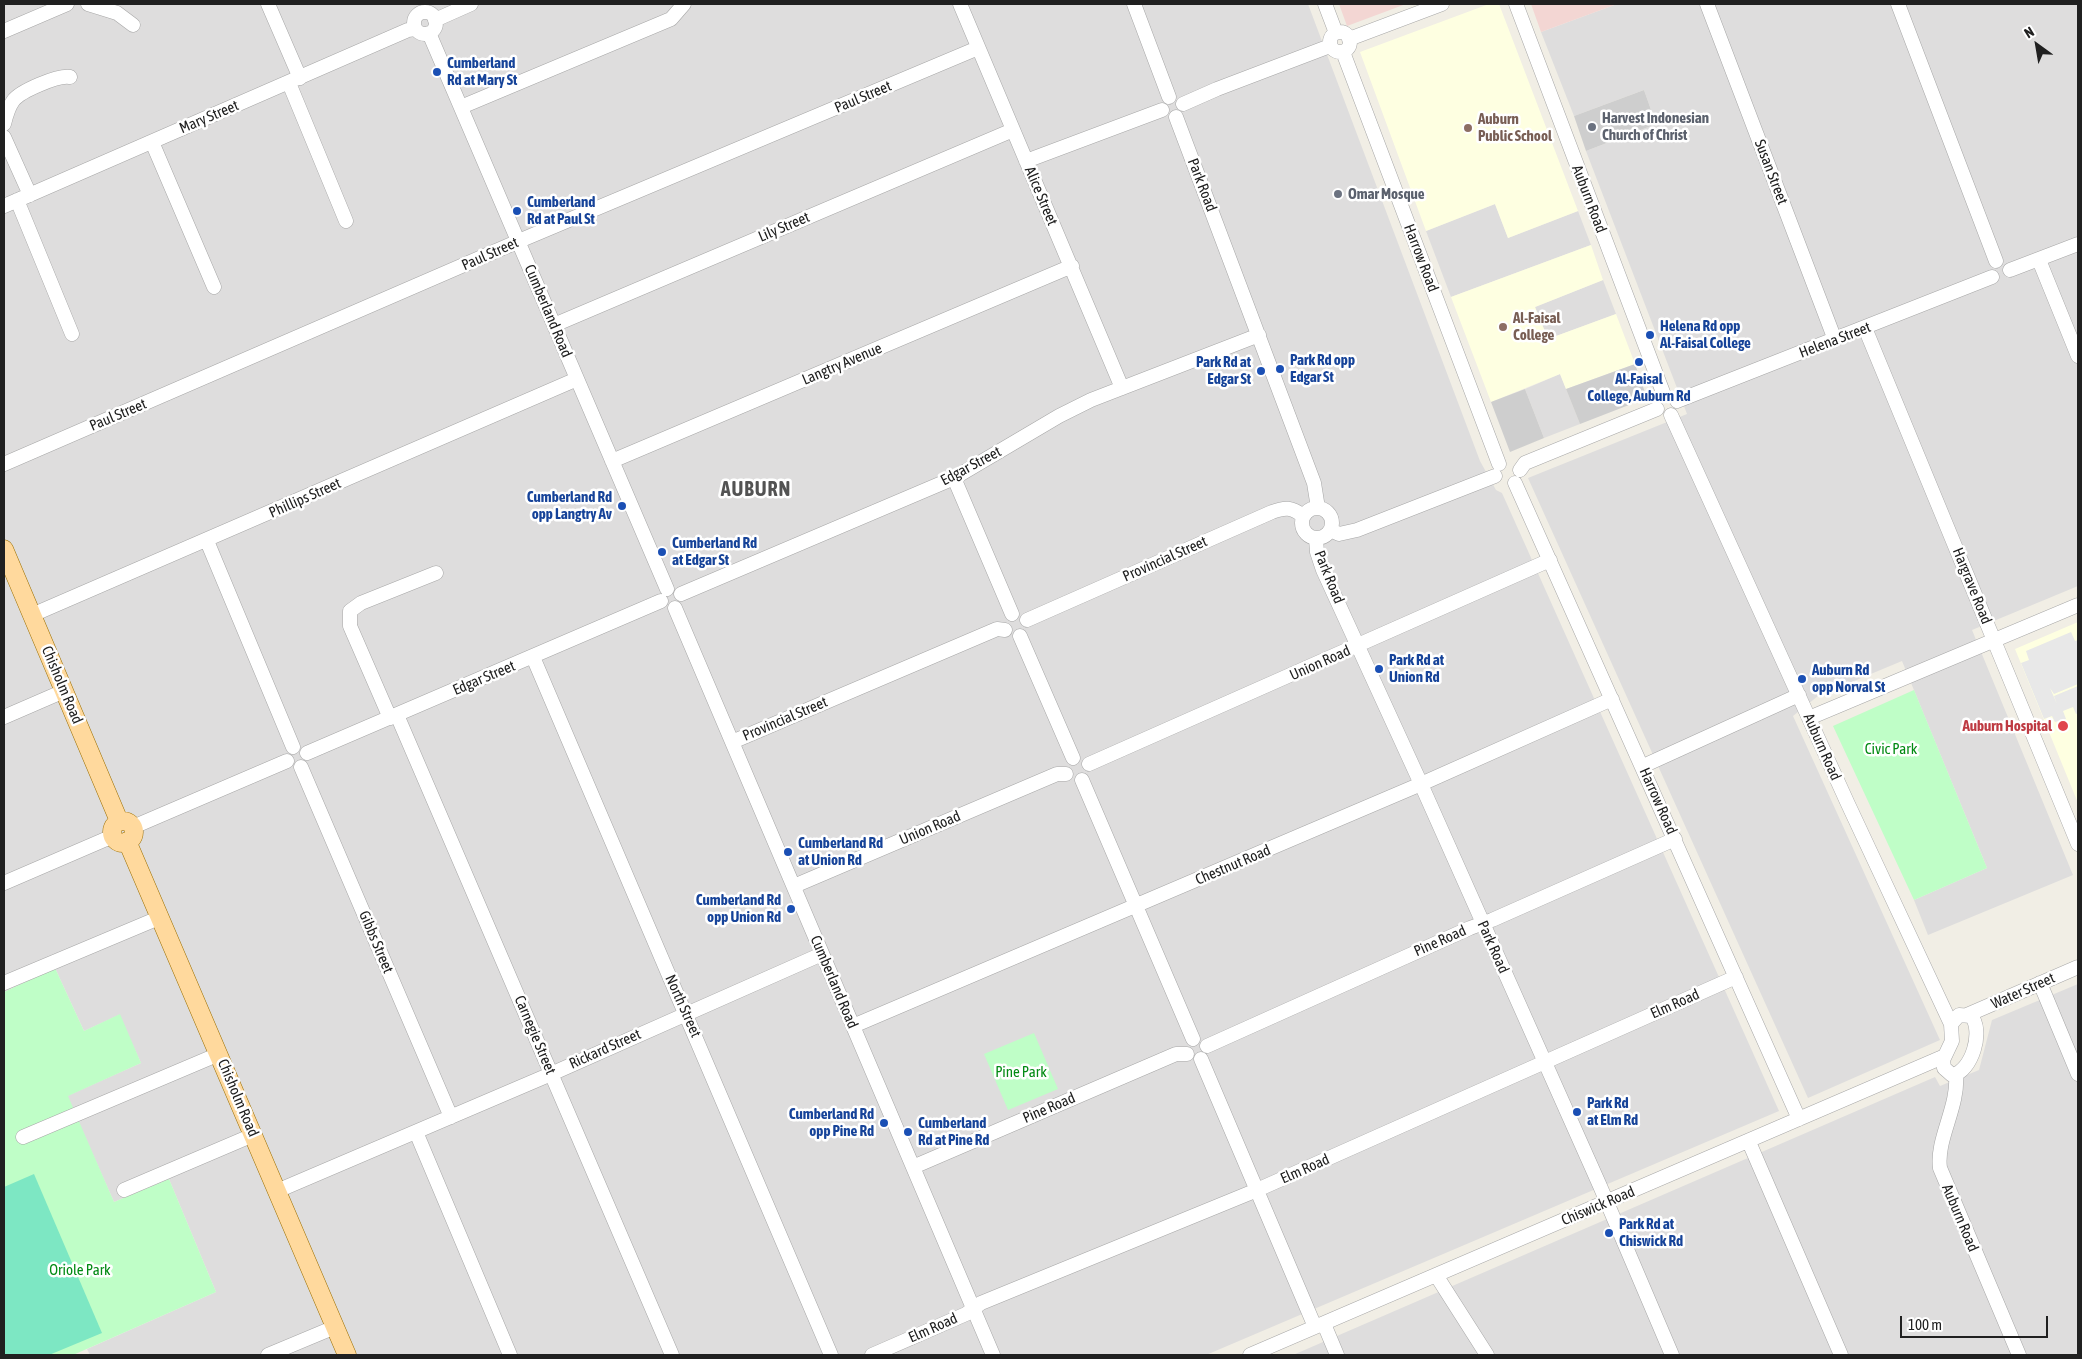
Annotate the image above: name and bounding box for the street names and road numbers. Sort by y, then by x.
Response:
street label: Paul Street [832,77,894,117]
street label: Mary Street [177,96,241,138]
street label: Susan Street [1750,137,1792,207]
street label: Park Road [1184,156,1220,214]
street label: Auburn Road [1568,162,1610,236]
street label: Alice Street [1021,164,1061,228]
street label: Lily Street [756,208,812,246]
street label: Harrow Road [1400,222,1442,294]
street label: Paul Street [459,234,521,274]
street label: Cumberland Road [520,262,576,360]
street label: Helena Street [1797,318,1873,362]
street label: Langtry Avenue [799,339,885,389]
street label: Paul Street [87,395,149,435]
street label: Edgar Street [938,443,1004,489]
street label: Phillips Street [266,474,344,522]
street label: Provincial Street [1120,532,1210,586]
street label: Hargrave Road [1949,545,1995,627]
street label: Park Road [1310,548,1348,606]
street label: Union Road [1287,642,1353,684]
street label: Chisholm Road [38,643,86,727]
street label: Edgar Street [450,657,518,699]
street label: Provincial Street [740,693,830,745]
street label: Auburn Road [1799,711,1845,783]
street label: Harrow Road [1635,765,1681,837]
street label: Union Road [897,807,963,849]
street label: Chestnut Road [1193,841,1273,889]
street label: Gibbs Street [355,908,397,976]
street label: Park Road [1473,918,1513,976]
street label: Pine Road [1411,922,1469,960]
street label: Cumberland Road [806,933,862,1031]
street label: Water Street [1988,969,2058,1013]
street label: North Street [661,972,705,1040]
street label: Elm Road [1648,985,1702,1023]
street label: Carnegie Street [510,993,560,1077]
street label: Rickard Street [566,1025,644,1073]
street label: Chisholm Road [214,1056,262,1140]
street label: Pine Road [1020,1089,1078,1127]
street label: Elm Road [1278,1150,1332,1188]
street label: Chiswick Road [1559,1182,1637,1230]
street label: Auburn Road [1938,1182,1982,1254]
street label: Elm Road [906,1309,960,1347]

